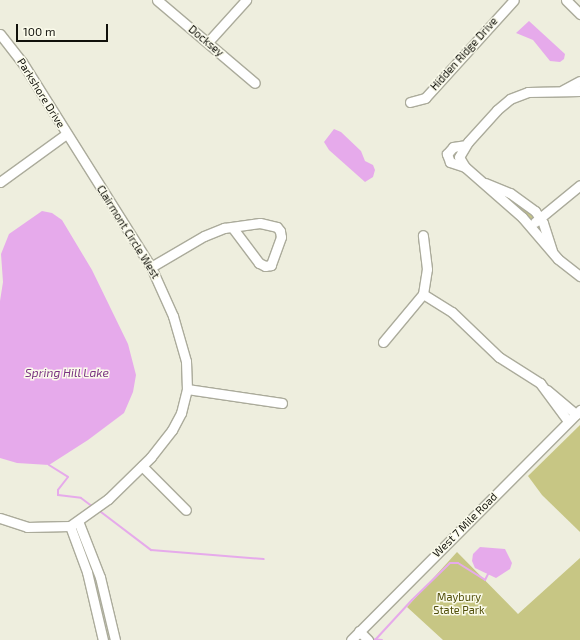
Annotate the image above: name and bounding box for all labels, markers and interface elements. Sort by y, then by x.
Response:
street label: Hidden Ridge Drive [428,15,500,93]
scale bar [18,16,110,42]
street label: Docksey [186,23,226,59]
text: 100 m [23,24,55,38]
street label: Parkshore Drive [14,56,68,130]
street label: Clairmont Circle West [94,183,162,281]
water label: Spring Hill Lake [25,366,109,380]
street label: West 7 Mile Road [430,490,500,560]
park label: Maybury State Park [433,591,485,617]

